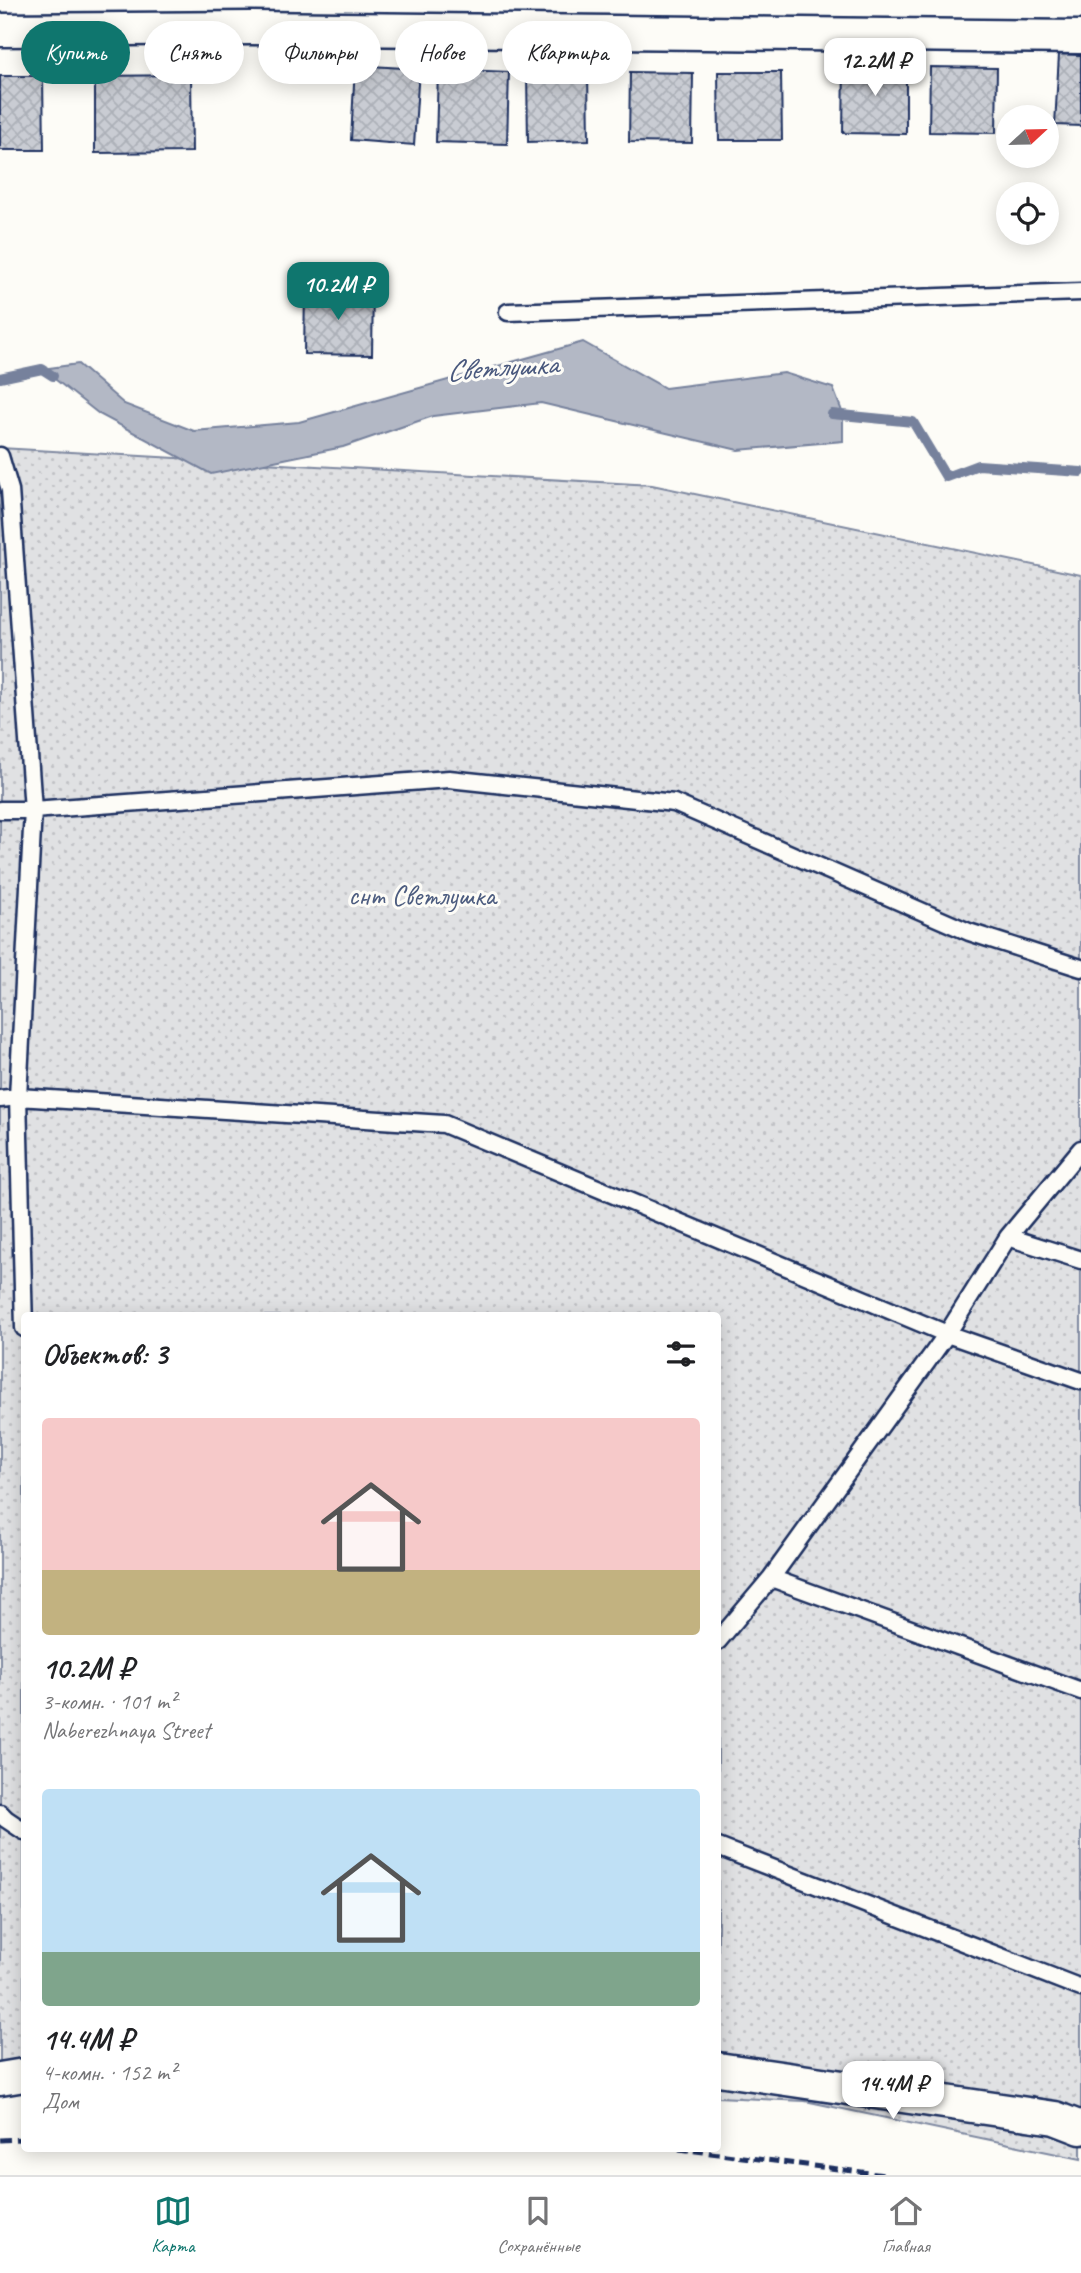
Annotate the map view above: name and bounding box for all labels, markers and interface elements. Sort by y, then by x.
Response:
chip: Купить [21,21,130,84]
chip: Снять [144,21,244,84]
chip: Фильтры [258,21,381,84]
chip: Новое [395,21,488,84]
chip: Квартира [502,21,632,84]
pin: 12.2M ₽ [810,38,940,98]
text: 12.2M ₽ [840,46,910,75]
north arrow [996,105,1059,168]
map controls [996,105,1059,245]
button: locate [996,182,1059,245]
pin: 10.2M ₽ [273,262,403,322]
text: 10.2M ₽ [303,270,373,299]
water label: Светлушка [445,344,563,390]
park label: снт Светлушка [348,878,498,913]
text: Объектов: 3 [42,1335,167,1373]
icon: filters [662,1335,700,1373]
icon: home [308,1464,434,1590]
text: 10.2M ₽ [42,1649,133,1687]
text: 3-комн. · 101 m² [42,1687,176,1716]
text: Naberezhnaya Street [42,1716,210,1745]
icon: home [308,1835,434,1961]
text: 14.4M ₽ [42,2020,133,2058]
text: 4-комн. · 152 m² [42,2058,176,2087]
pin: 14.4M ₽ [828,2062,958,2121]
text: 14.4M ₽ [858,2069,928,2098]
text: Дом [42,2087,79,2116]
tab: Карта [151,2192,195,2258]
tab: Сохранённые [497,2192,580,2258]
tab: Главная [882,2192,930,2258]

